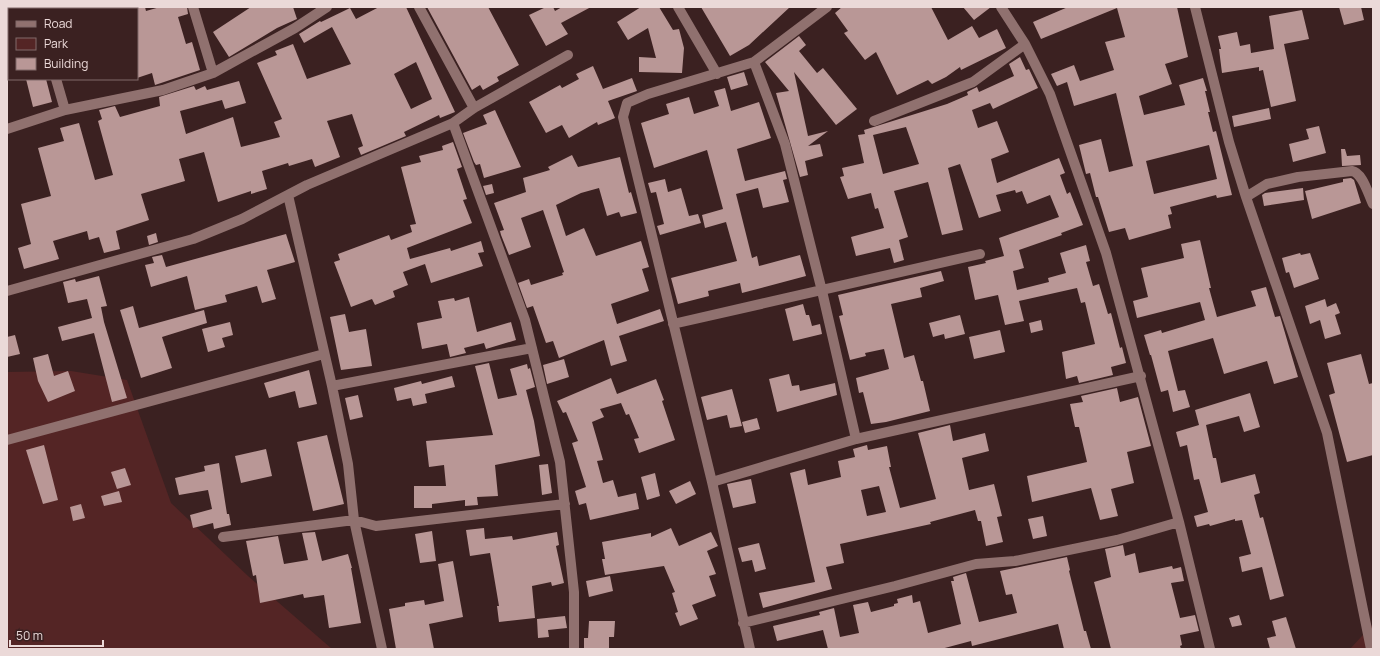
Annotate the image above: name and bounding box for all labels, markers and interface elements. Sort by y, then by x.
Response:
legend [8,8,138,80]
text: Road [44,15,72,32]
text: Park [44,35,69,52]
text: Building [44,55,88,72]
scale bar [10,622,103,648]
text: 50 m [16,627,43,644]

